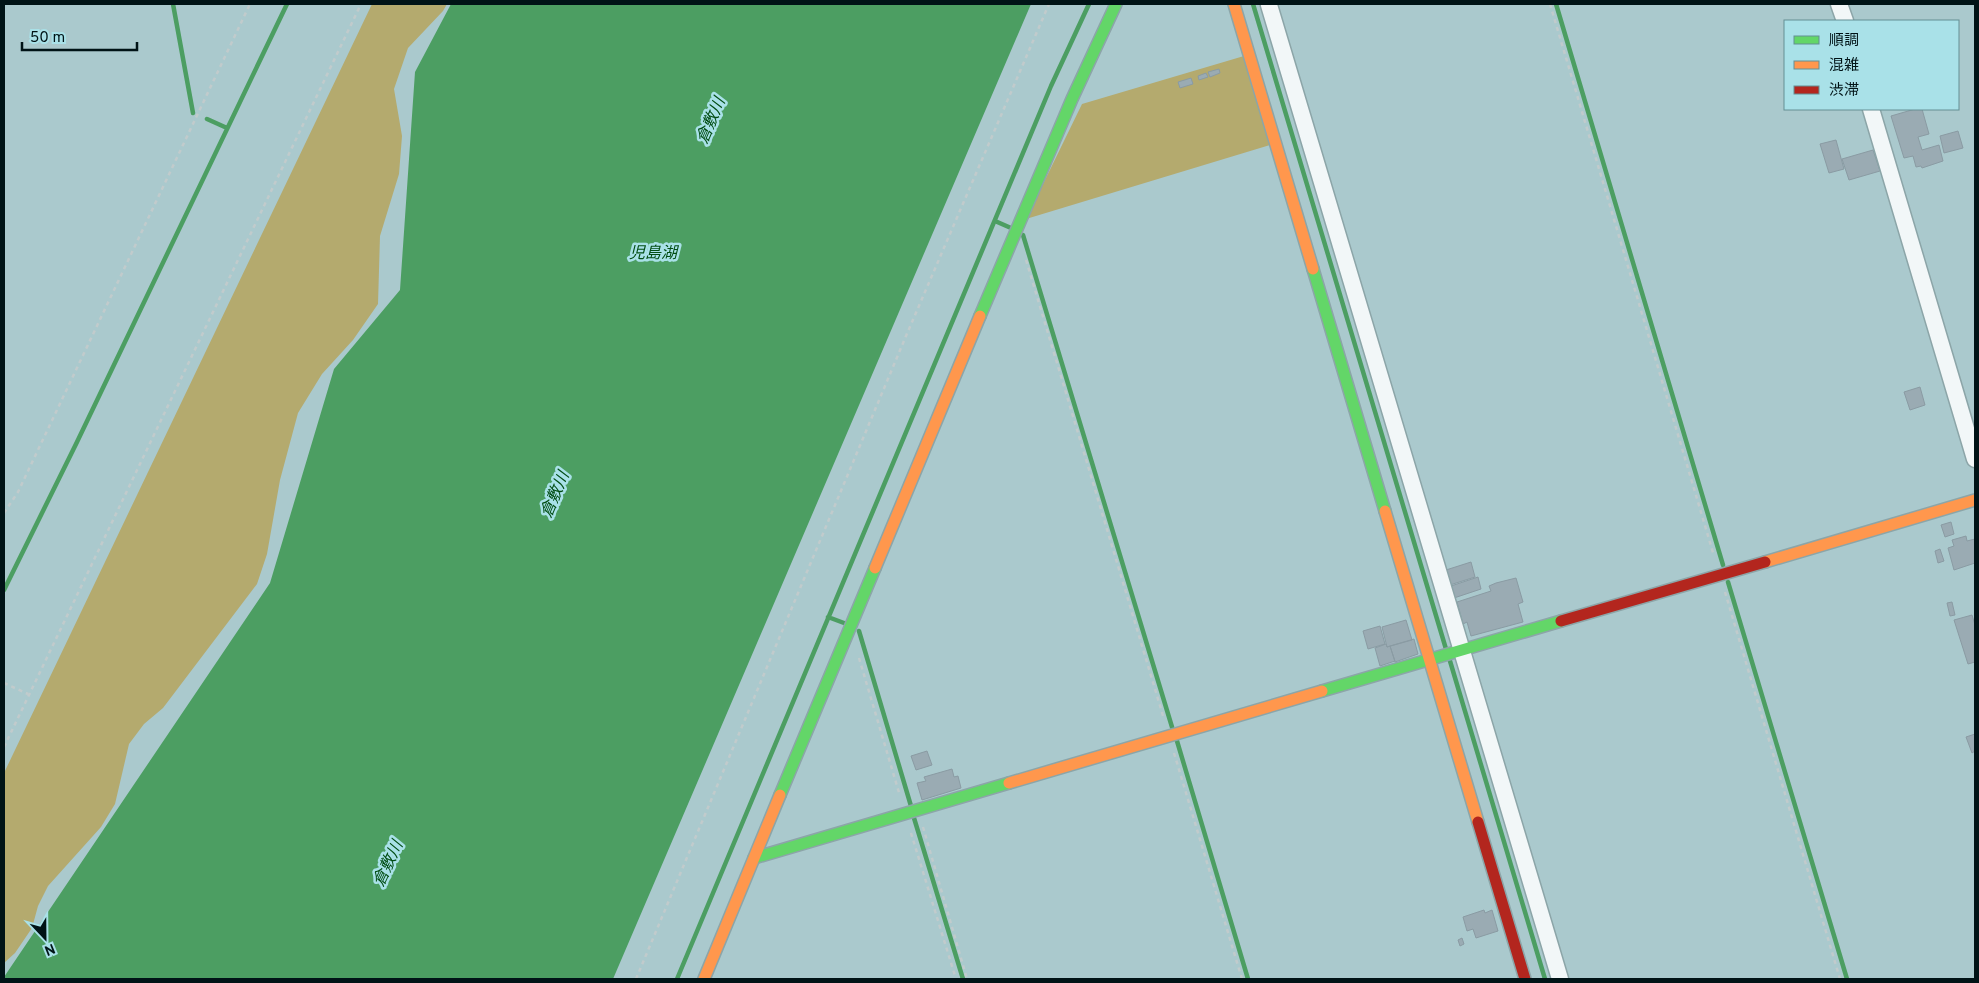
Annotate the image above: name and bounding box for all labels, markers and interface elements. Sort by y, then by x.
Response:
scale bar [22,20,138,52]
legend [1784,20,1959,110]
text: 50 m [30,29,65,48]
text: 順調 [1829,32,1859,51]
text: 混雑 [1829,57,1859,76]
text: 渋滞 [1829,82,1859,101]
water label: 倉敷川 [693,93,731,147]
water label: 児島湖 [629,244,680,264]
water label: 倉敷川 [537,467,575,521]
water label: 倉敷川 [370,836,409,890]
north arrow [20,913,70,963]
text: N [41,939,57,958]

